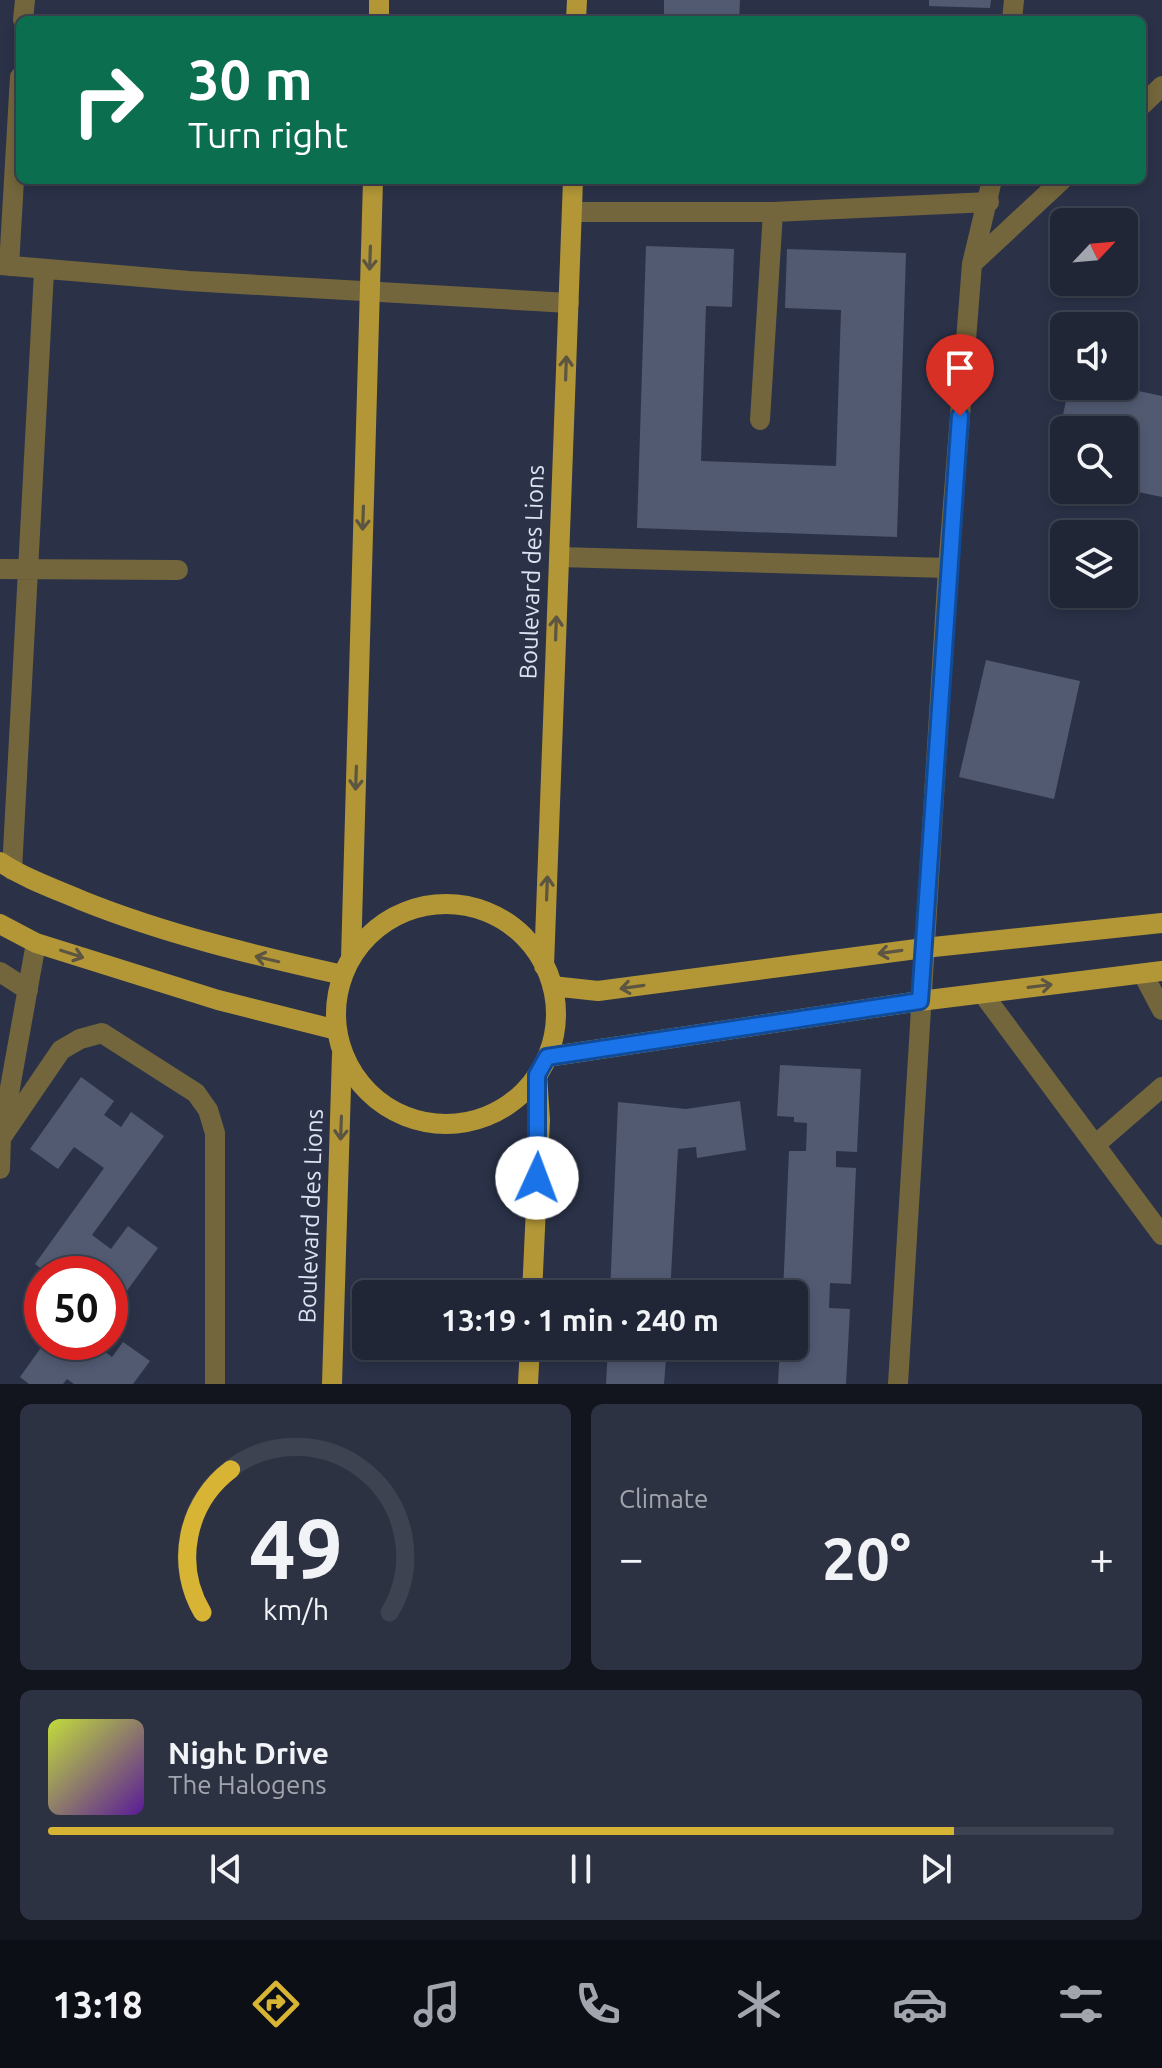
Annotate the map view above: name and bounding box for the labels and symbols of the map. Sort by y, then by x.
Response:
north arrow [1050,208,1138,296]
one-way arrow [363,244,378,271]
pin [926,334,994,416]
one-way arrow [559,355,574,382]
street label: Boulevard des Lions [514,464,549,680]
one-way arrow [355,504,370,531]
one-way arrow [549,615,564,642]
one-way arrow [348,764,364,791]
one-way arrow [539,875,554,902]
one-way arrow [878,945,903,960]
one-way arrow [59,948,84,963]
one-way arrow [254,951,280,966]
one-way arrow [1026,979,1053,994]
one-way arrow [620,980,645,995]
street label: Boulevard des Lions [293,1108,328,1324]
one-way arrow [333,1114,348,1141]
position arrow [495,1136,579,1220]
speed limit sign: 50 [24,1256,128,1360]

